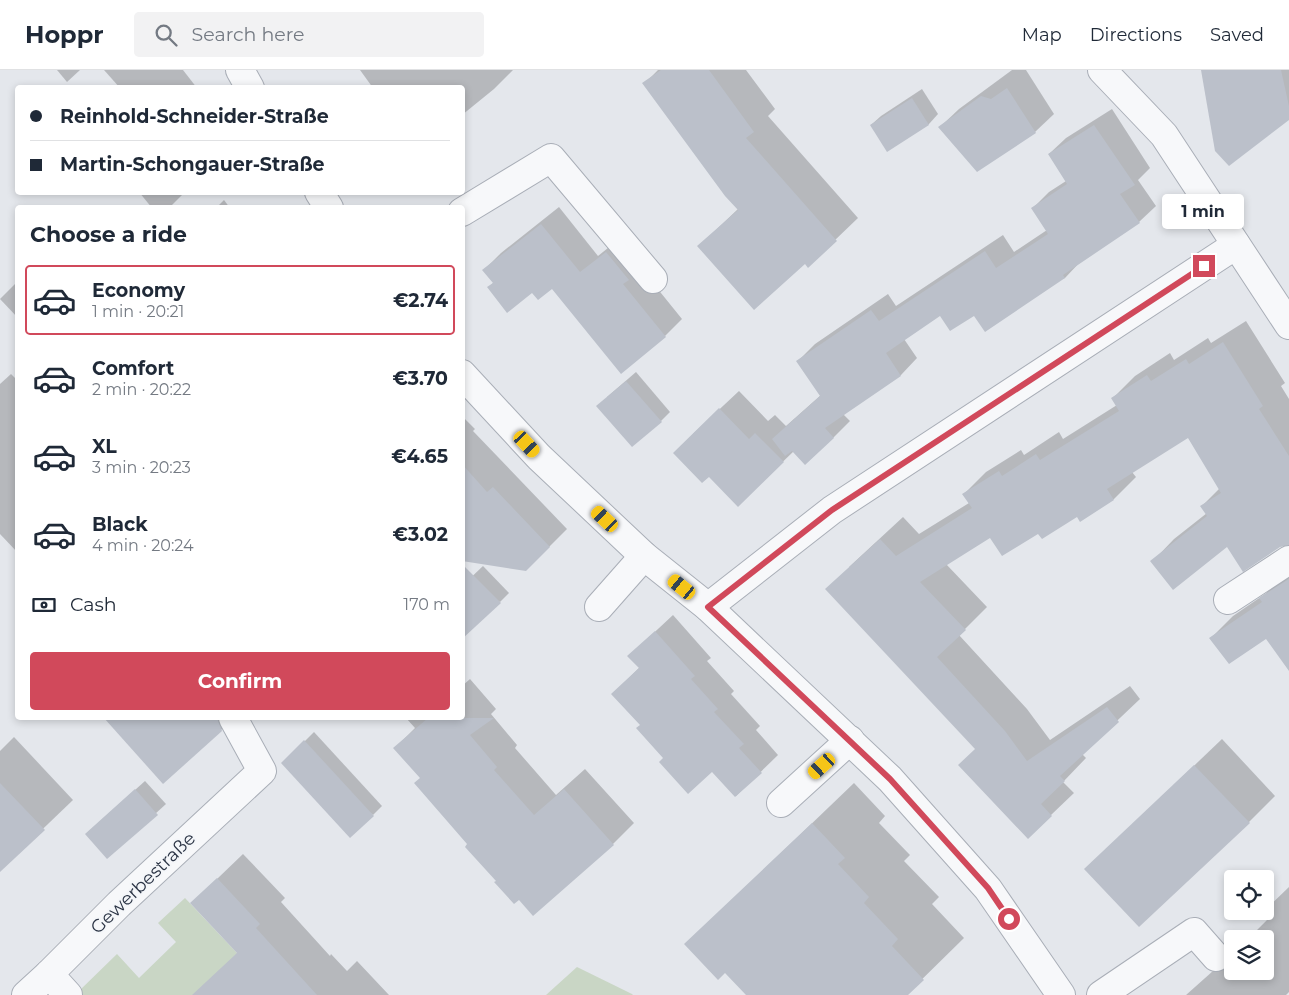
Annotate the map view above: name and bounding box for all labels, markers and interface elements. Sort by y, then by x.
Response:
search box [134,12,484,57]
text: Hoppr [25,20,104,49]
icon: search [152,21,180,49]
text: Search here [192,23,305,46]
text: Map [1022,24,1062,46]
text: Directions [1090,24,1182,46]
text: Saved [1210,24,1264,46]
text: Reinhold-Schneider-Straße [60,105,329,128]
text: Martin-Schongauer-Straße [60,153,325,176]
callout: 1 min [1163,194,1245,228]
text: 1 min [1181,202,1225,221]
text: Choose a ride [30,221,187,248]
route end [1193,255,1215,277]
icon: car [32,278,77,323]
text: Economy [92,279,185,302]
text: €2.74 [393,289,448,312]
text: 1 min · 20:21 [92,302,184,321]
icon: car [32,356,77,401]
text: Comfort [92,357,174,380]
text: €3.70 [392,367,448,390]
text: 2 min · 20:22 [92,380,191,399]
car [511,428,542,460]
icon: car [32,434,77,479]
text: XL [92,435,117,458]
text: €4.65 [391,445,448,468]
text: 3 min · 20:23 [92,458,191,477]
car [588,503,621,535]
icon: car [32,512,77,557]
text: Black [92,513,148,536]
text: €3.02 [393,523,448,546]
text: 4 min · 20:24 [92,536,194,555]
car [665,572,698,602]
icon: cash [30,591,58,619]
text: Cash [70,593,117,616]
text: 170 m [403,595,450,614]
button: Confirm [30,652,450,710]
car [805,750,838,782]
street label: Gewerbestraße [86,827,200,939]
map controls [1224,870,1274,980]
button: locate [1224,870,1274,920]
route start [998,908,1020,930]
button: layers [1224,930,1274,980]

